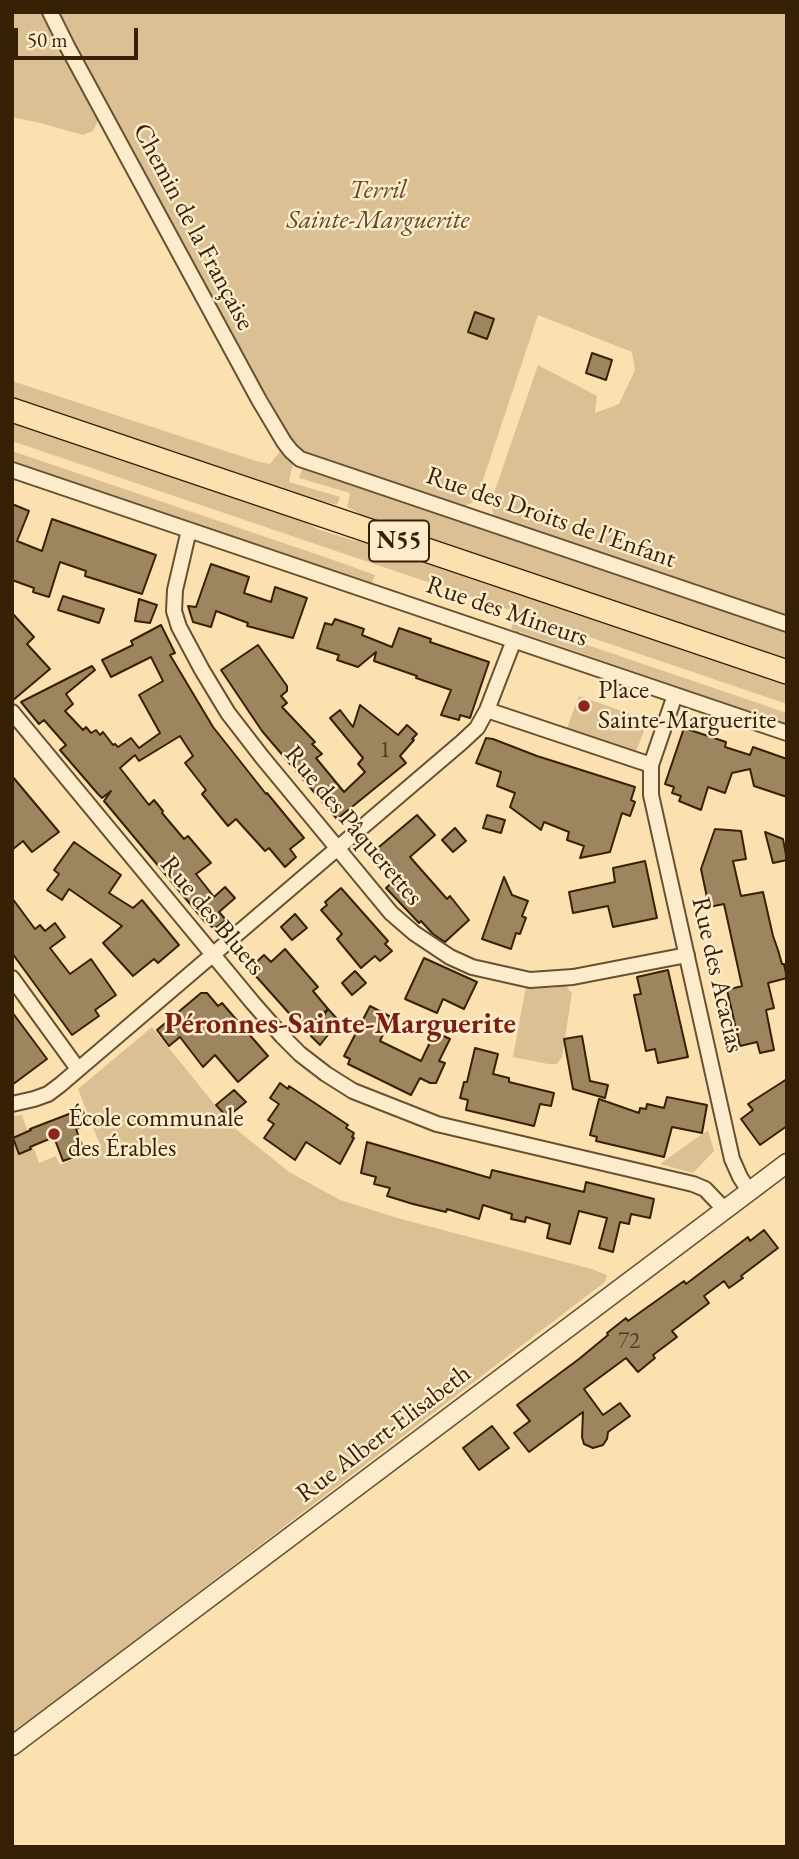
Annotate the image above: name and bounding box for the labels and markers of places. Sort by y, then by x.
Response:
place label: Place Sainte-Marguerite [598,675,776,736]
marker: Place Sainte-Marguerite [576,698,592,714]
place label: École communale des Érables [68,1103,244,1164]
marker: École communale des Érables [46,1126,62,1142]

